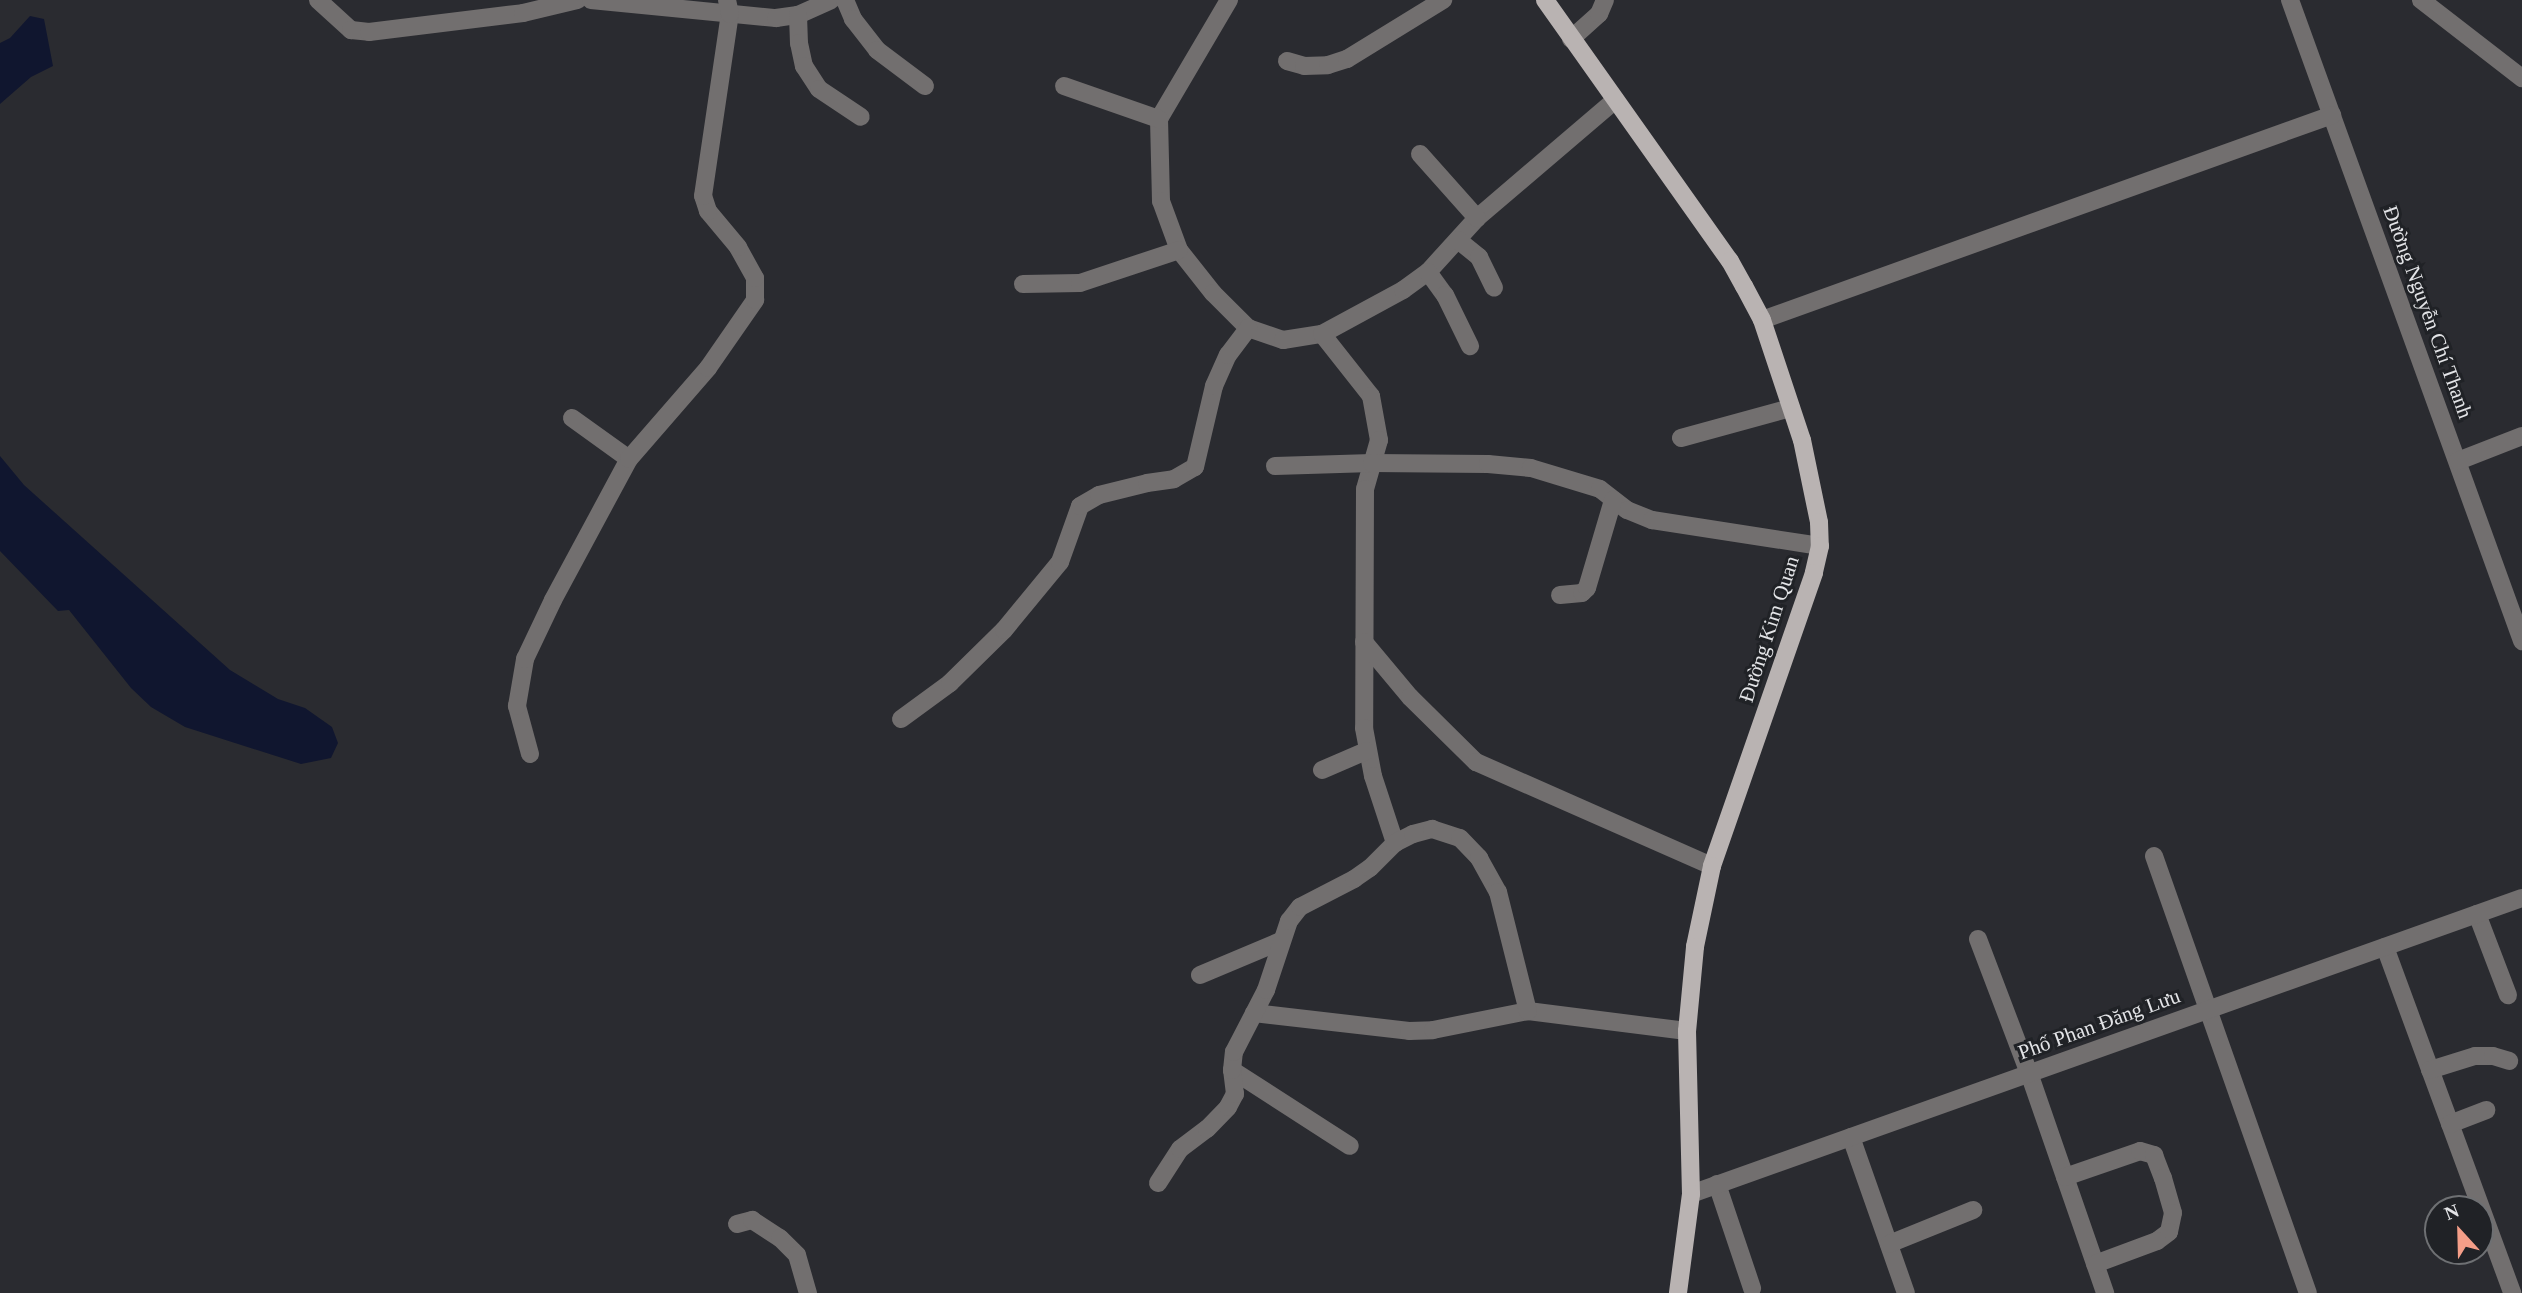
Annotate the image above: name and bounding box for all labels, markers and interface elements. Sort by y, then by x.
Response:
street label: Đường Nguyễn Chí Thanh [2378,202,2478,422]
street label: Đường Kim Quan [1734,553,1804,705]
street label: Phố Phan Đăng Lưu [2015,983,2183,1065]
north arrow [2424,1195,2494,1265]
text: N [2441,1200,2462,1224]

